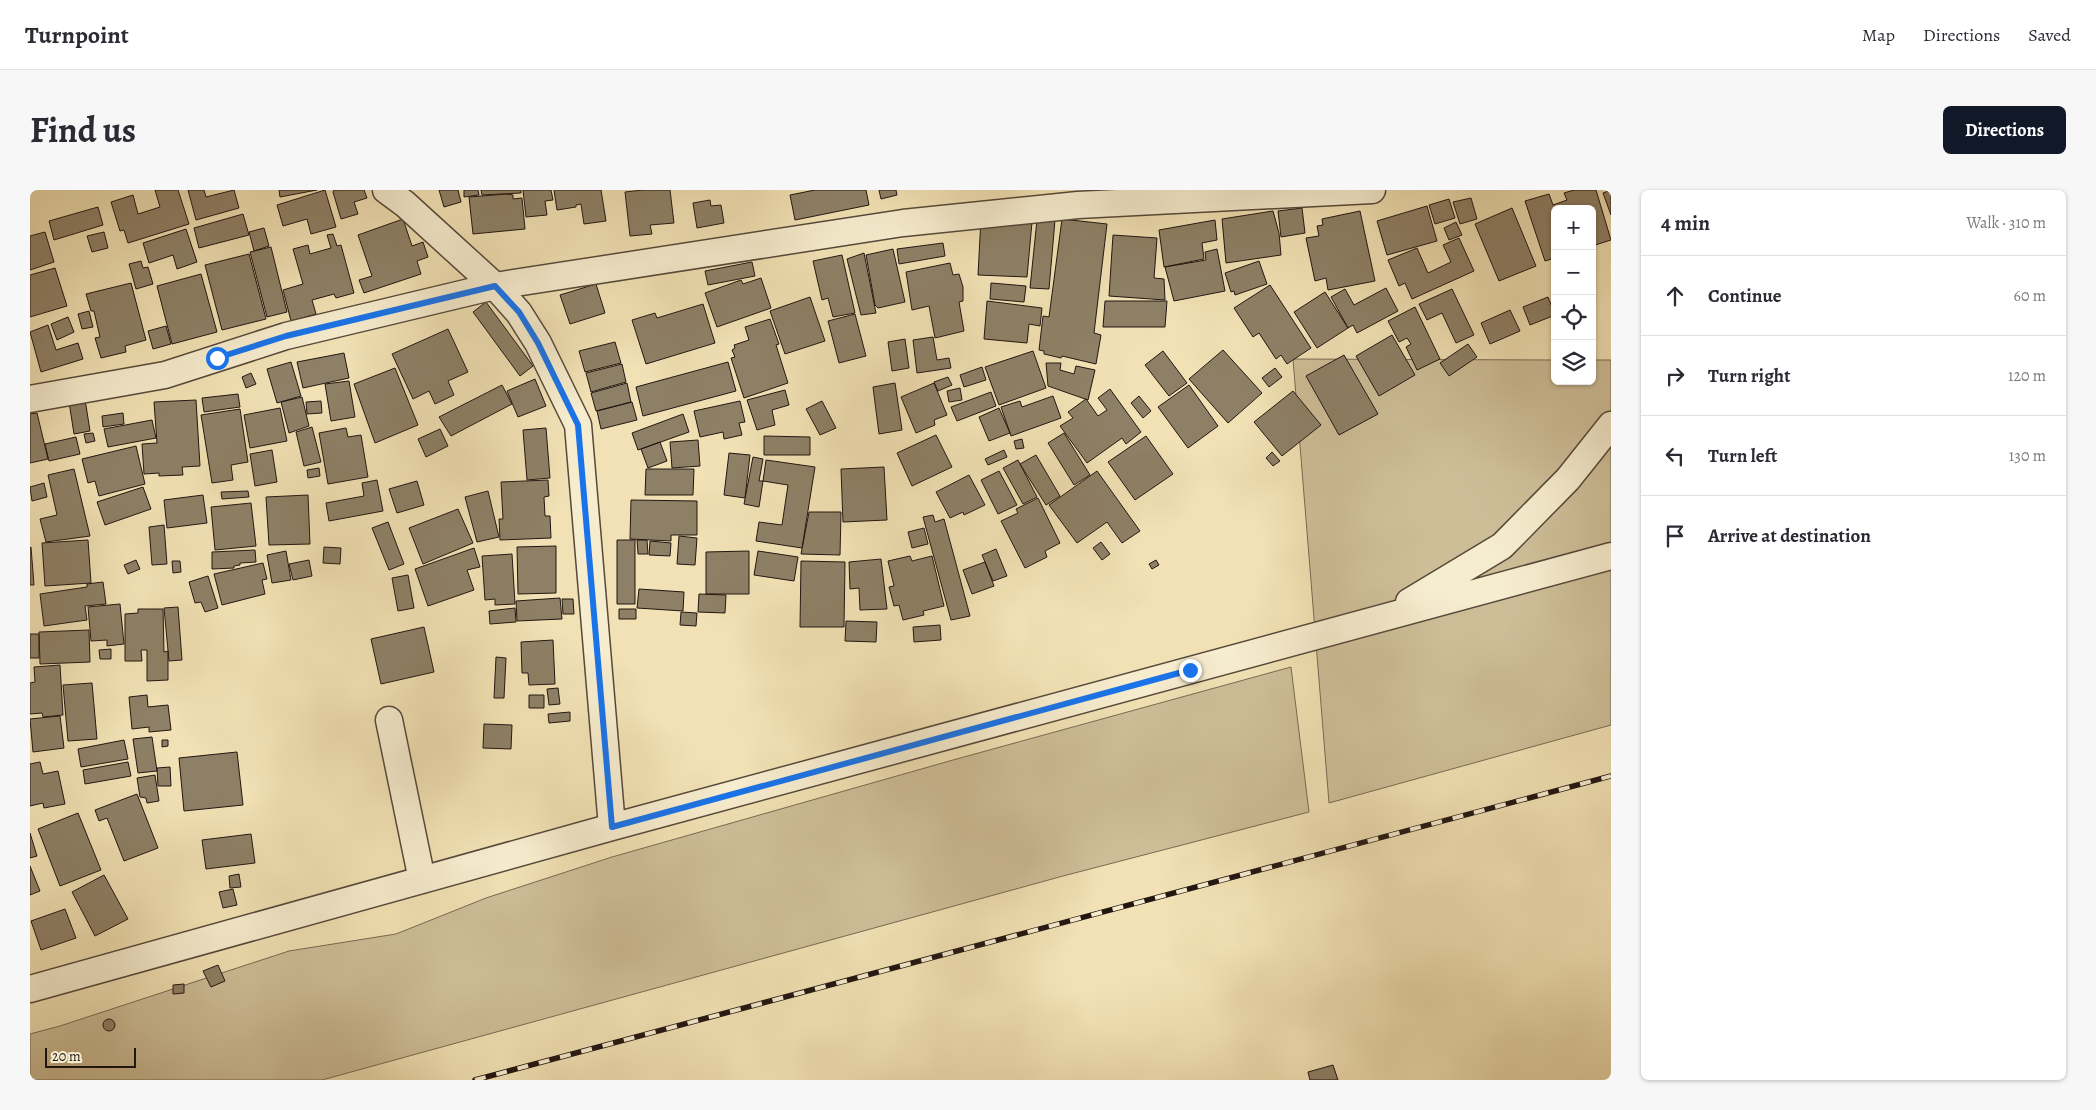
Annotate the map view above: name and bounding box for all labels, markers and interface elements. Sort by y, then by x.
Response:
text: Turnpoint [25,19,129,51]
text: Map [1862,23,1895,47]
text: Directions [1923,23,2000,47]
text: Saved [2028,23,2071,47]
text: Find us [30,106,136,154]
button: Directions [1943,106,2066,154]
map controls [1551,205,1596,385]
button: + [1551,205,1596,250]
text: 4 min [1661,209,1710,237]
text: Walk · 310 m [1966,212,2046,234]
button: − [1551,250,1596,295]
icon: ahead [1661,282,1689,310]
text: Continue [1708,283,1782,309]
text: 60 m [2014,285,2046,307]
button: locate [1551,295,1596,340]
button: layers [1551,340,1596,385]
route start [206,347,229,370]
icon: right [1661,362,1689,390]
text: Turn right [1708,363,1790,389]
text: 120 m [2008,365,2046,387]
icon: left [1661,442,1689,470]
text: Turn left [1708,443,1777,469]
text: 130 m [2009,445,2046,467]
icon: arrive [1661,522,1689,550]
text: Arrive at destination [1708,523,1871,549]
route end [1179,659,1202,682]
scale bar [45,1045,136,1068]
text: 20 m [52,1047,81,1066]

